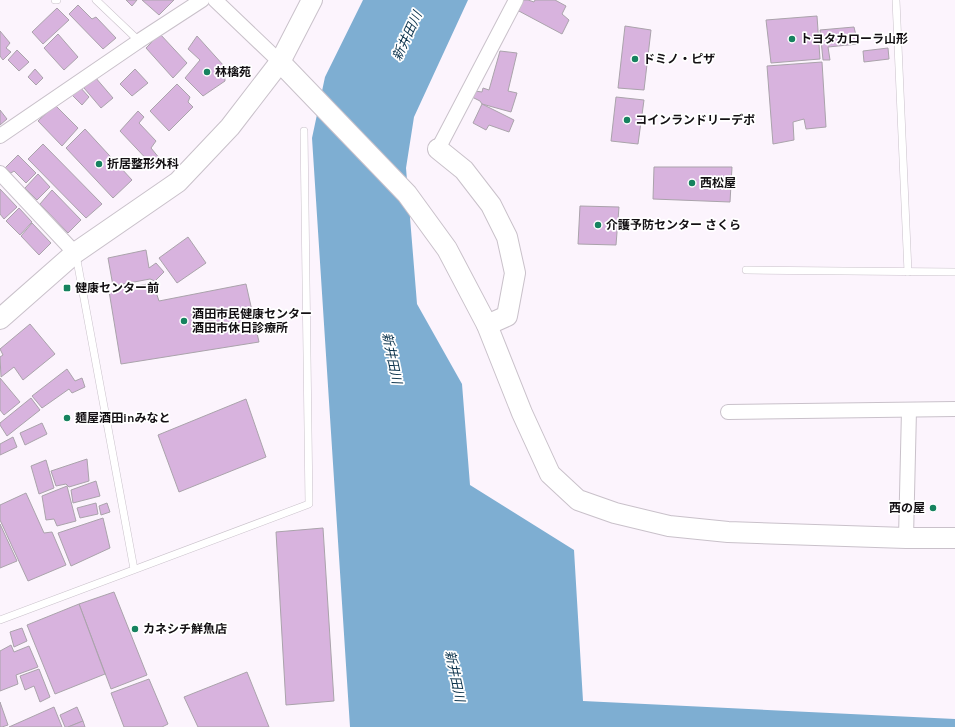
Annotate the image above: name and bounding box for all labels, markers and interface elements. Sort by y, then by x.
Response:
water label: 新井田川 [389,7,426,63]
place label: トヨタカローラ山形 [800,32,908,46]
marker: トヨタカローラ山形 [787,34,797,44]
place label: ドミノ・ピザ [643,52,715,66]
marker: ドミノ・ピザ [630,54,640,64]
place label: 林檎苑 [215,65,251,79]
marker: 林檎苑 [202,67,212,77]
place label: コインランドリーデポ [635,113,755,127]
marker: コインランドリーデポ [622,115,632,125]
place label: 折居整形外科 [107,157,179,171]
marker: 折居整形外科 [94,159,104,169]
place label: 西松屋 [700,176,736,190]
marker: 西松屋 [687,178,697,188]
place label: 介護予防センター さくら [606,218,741,232]
marker: 介護予防センター さくら [593,220,603,230]
place label: 健康センター前 [75,281,159,295]
marker: 健康センター前 [62,283,72,293]
place label: 酒田市民健康センター 酒田市休日診療所 [192,307,312,335]
marker: 酒田市民健康センター 酒田市休日診療所 [179,316,189,326]
water label: 新井田川 [379,331,405,387]
place label: 麺屋酒田inみなと [75,411,170,425]
marker: 麺屋酒田inみなと [62,413,72,423]
place label: 西の屋 [889,501,925,515]
marker: 西の屋 [928,503,938,513]
place label: カネシチ鮮魚店 [143,622,227,636]
marker: カネシチ鮮魚店 [130,624,140,634]
water label: 新井田川 [442,649,468,705]

